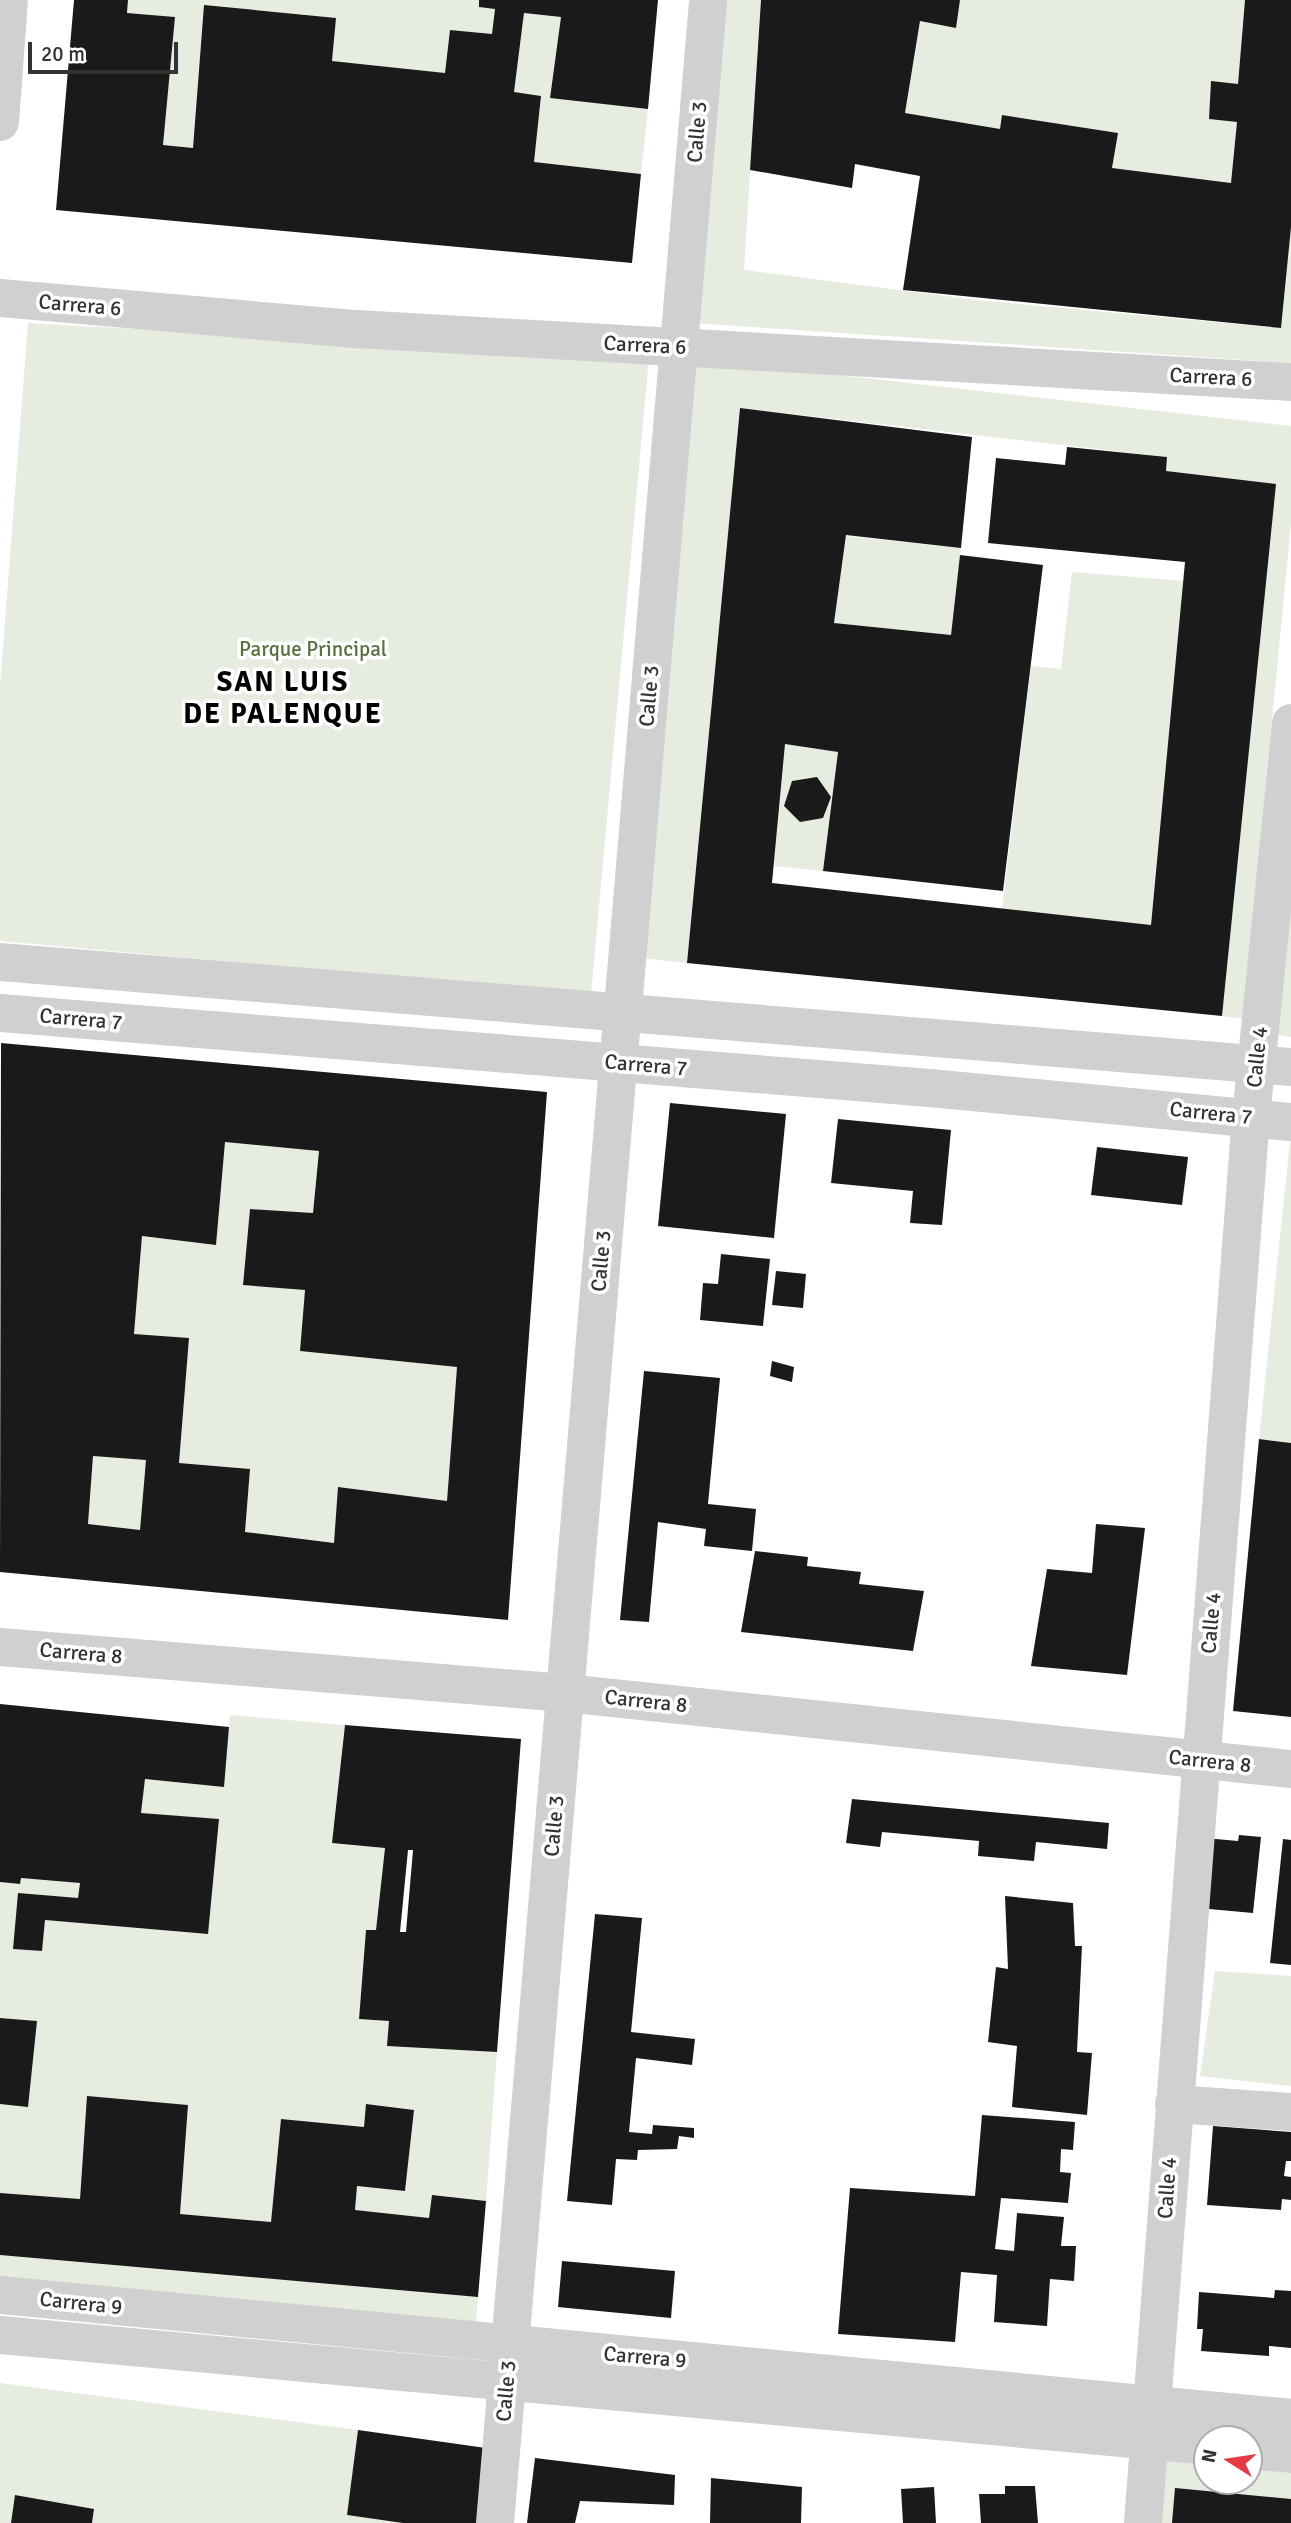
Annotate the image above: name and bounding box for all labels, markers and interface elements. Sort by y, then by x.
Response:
scale bar [32,28,182,72]
text: 20 m [41,41,85,67]
street label: Calle 3 [682,100,712,164]
street label: Carrera 6 [38,289,122,321]
street label: Carrera 6 [603,330,687,360]
street label: Carrera 6 [1169,362,1253,392]
park label: Parque Principal [239,636,387,662]
street label: Calle 3 [634,664,664,728]
district label: SAN LUIS DE PALENQUE [185,665,381,731]
street label: Carrera 7 [39,1003,123,1035]
street label: Calle 4 [1241,1025,1273,1089]
street label: Carrera 7 [604,1049,688,1081]
street label: Carrera 7 [1168,1096,1254,1130]
street label: Calle 3 [586,1229,616,1293]
street label: Calle 4 [1196,1591,1226,1655]
street label: Carrera 8 [39,1637,123,1669]
street label: Carrera 8 [603,1684,689,1718]
street label: Carrera 8 [1167,1744,1253,1778]
street label: Calle 3 [539,1794,569,1858]
street label: Calle 4 [1152,2156,1182,2220]
street label: Carrera 9 [38,2286,124,2320]
street label: Carrera 9 [603,2341,687,2373]
street label: Calle 3 [491,2359,521,2423]
north arrow [1193,2425,1263,2495]
text: N [1196,2447,1223,2465]

